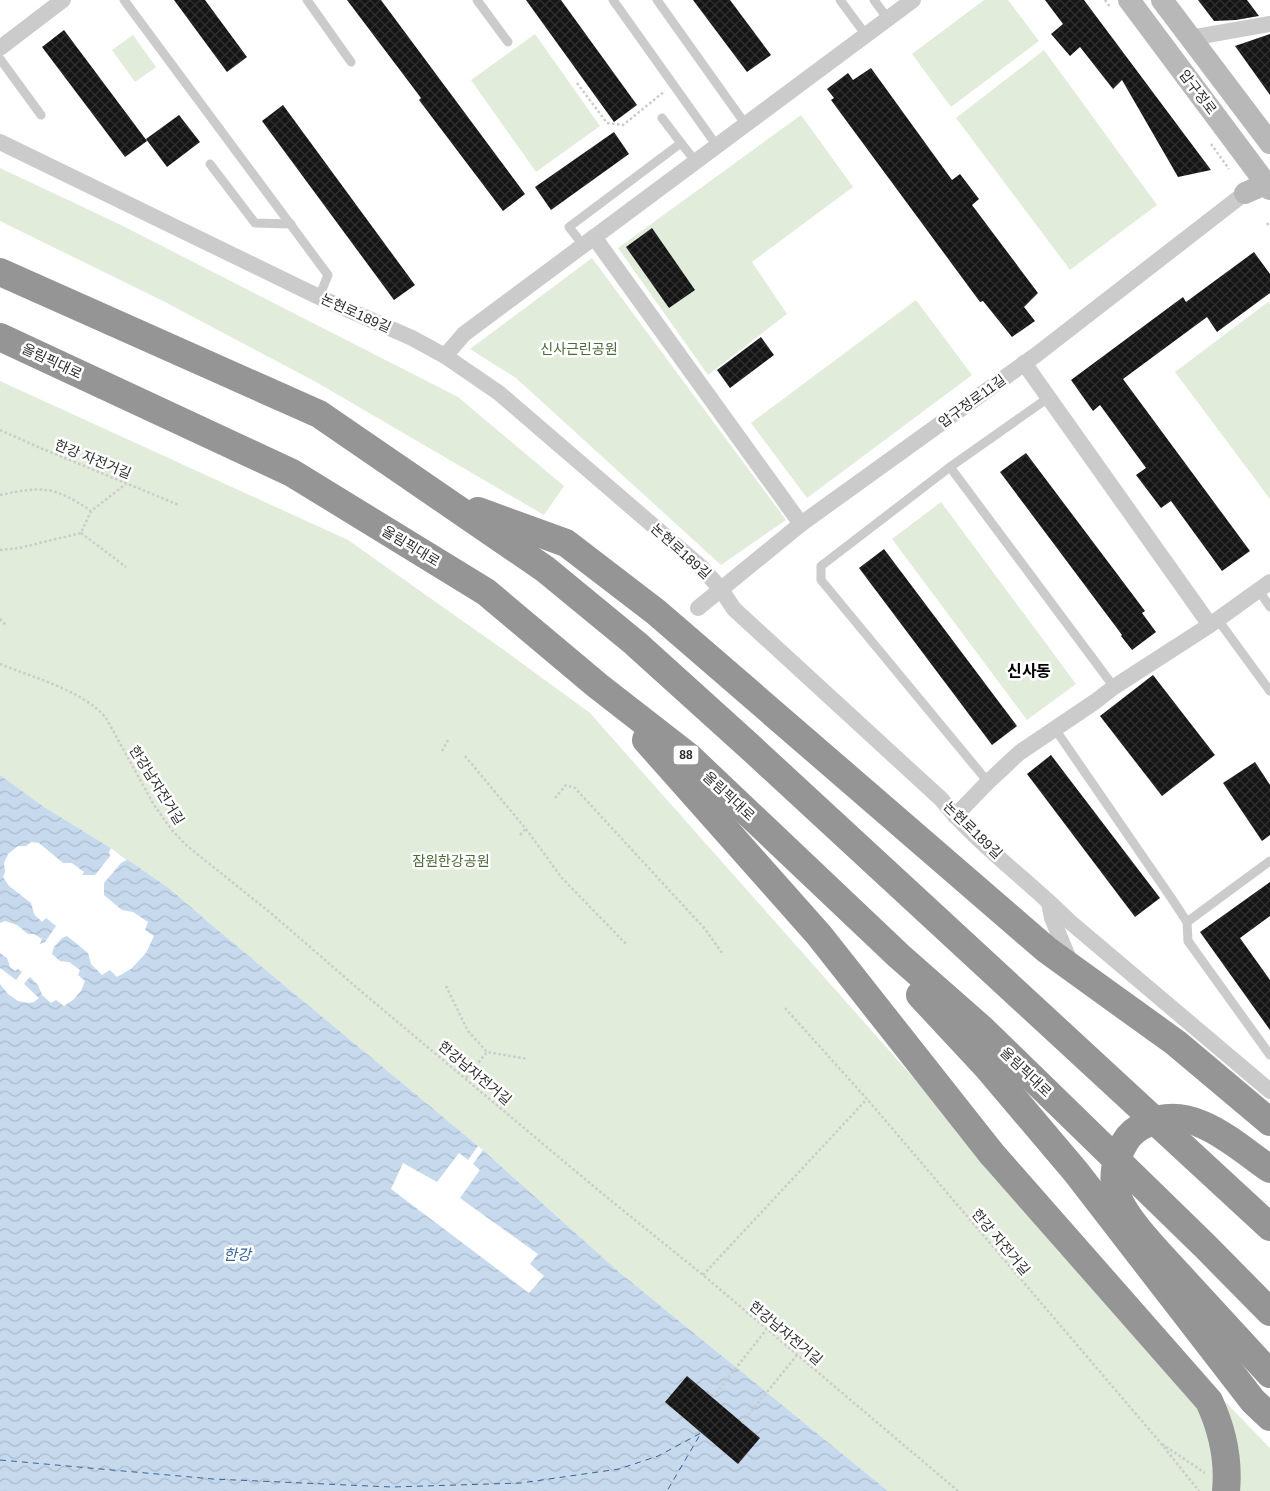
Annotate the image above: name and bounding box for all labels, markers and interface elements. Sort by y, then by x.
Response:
street label: 압구정로 [1176,67,1220,117]
street label: 논현로189길 [319,290,393,336]
street label: 올림픽대로 [19,340,85,382]
park label: 신사근린공원 [540,341,618,357]
street label: 압구정로11길 [935,371,1009,431]
street label: 한강 자전거길 [52,436,134,482]
street label: 논현로189길 [648,520,714,582]
street label: 올림픽대로 [379,523,443,570]
district label: 신사동 [1007,663,1051,680]
street label: 한강남자전거길 [126,743,188,827]
road number: 88 [674,746,698,764]
street label: 올림픽대로 [700,768,758,824]
street label: 논현로189길 [941,798,1005,862]
park label: 잠원한강공원 [412,853,490,869]
street label: 한강남자전거길 [435,1038,515,1108]
street label: 올림픽대로 [997,1044,1055,1100]
street label: 한강 자전거길 [969,1206,1033,1278]
water label: 한강 [223,1246,253,1263]
street label: 한강남자전거길 [746,1298,826,1368]

